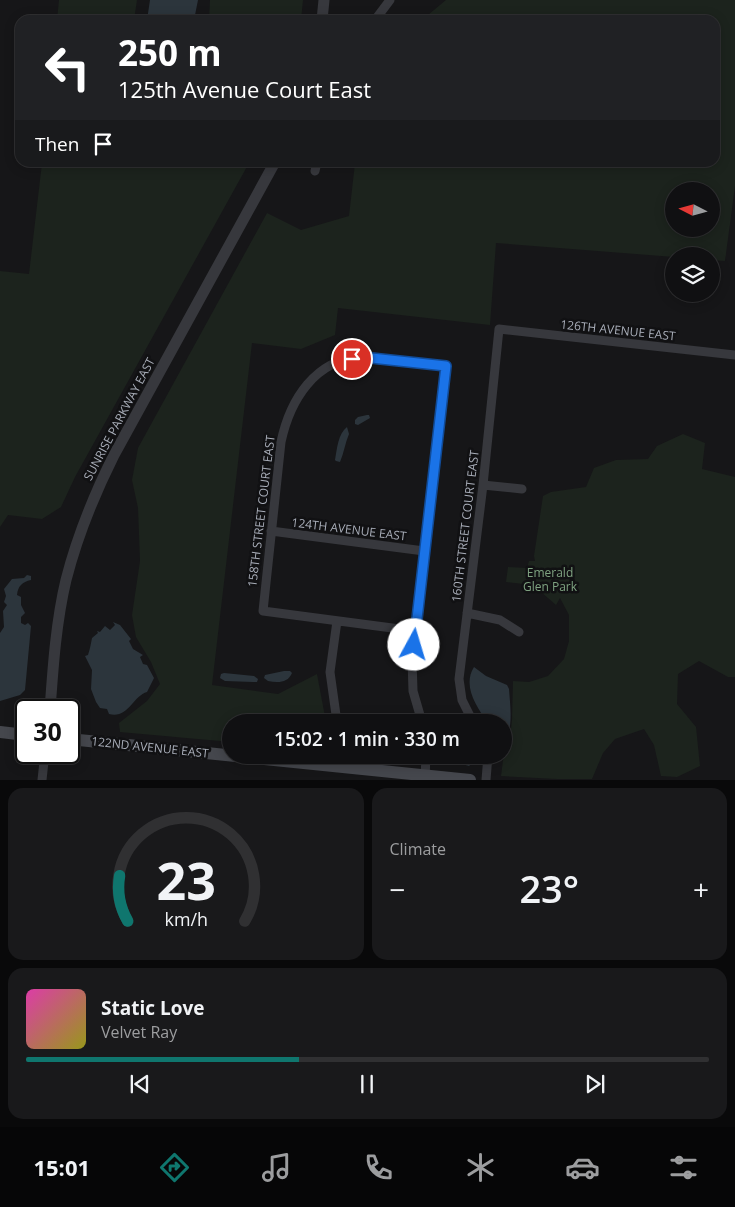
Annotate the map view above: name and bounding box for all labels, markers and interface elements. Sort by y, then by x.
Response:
text: 250 m [118,29,222,76]
icon: left [35,35,100,100]
text: 125th Avenue Court East [118,74,371,104]
icon: arrive [89,130,117,158]
text: Then [35,131,79,157]
north arrow [665,182,720,238]
map controls [665,182,720,302]
button: layers [665,247,720,302]
street label: 126TH AVENUE EAST [560,316,677,345]
pin [331,338,373,380]
icon: arrive [338,345,366,373]
street label: SUNRISE PARKWAY EAST [79,354,159,483]
street label: 158TH STREET COURT EAST [243,434,279,588]
street label: 160TH STREET COURT EAST [447,449,483,603]
street label: 124TH AVENUE EAST [291,514,408,545]
park label: Emerald Glen Park [523,564,578,595]
position arrow [387,618,439,670]
speed limit sign: 30 [15,699,80,764]
text: 15:02 · 1 min · 330 m [274,726,460,752]
street label: 122ND AVENUE EAST [90,732,210,762]
text: Climate [390,838,446,860]
text: 23 [156,844,215,915]
text: 23° [519,862,579,914]
text: − [390,870,406,908]
text: + [693,870,709,908]
text: km/h [164,907,207,931]
text: Static Love [101,995,204,1021]
text: Velvet Ray [101,1021,177,1043]
icon: previous [126,1070,154,1098]
icon: pause [353,1070,381,1098]
icon: next [581,1070,609,1098]
icon: directions [157,1150,192,1185]
icon: music [259,1150,294,1185]
icon: phone [361,1150,396,1185]
icon: climate [463,1150,498,1185]
icon: car [565,1150,600,1185]
icon: filters [666,1150,701,1185]
text: 15:01 [33,1152,90,1182]

